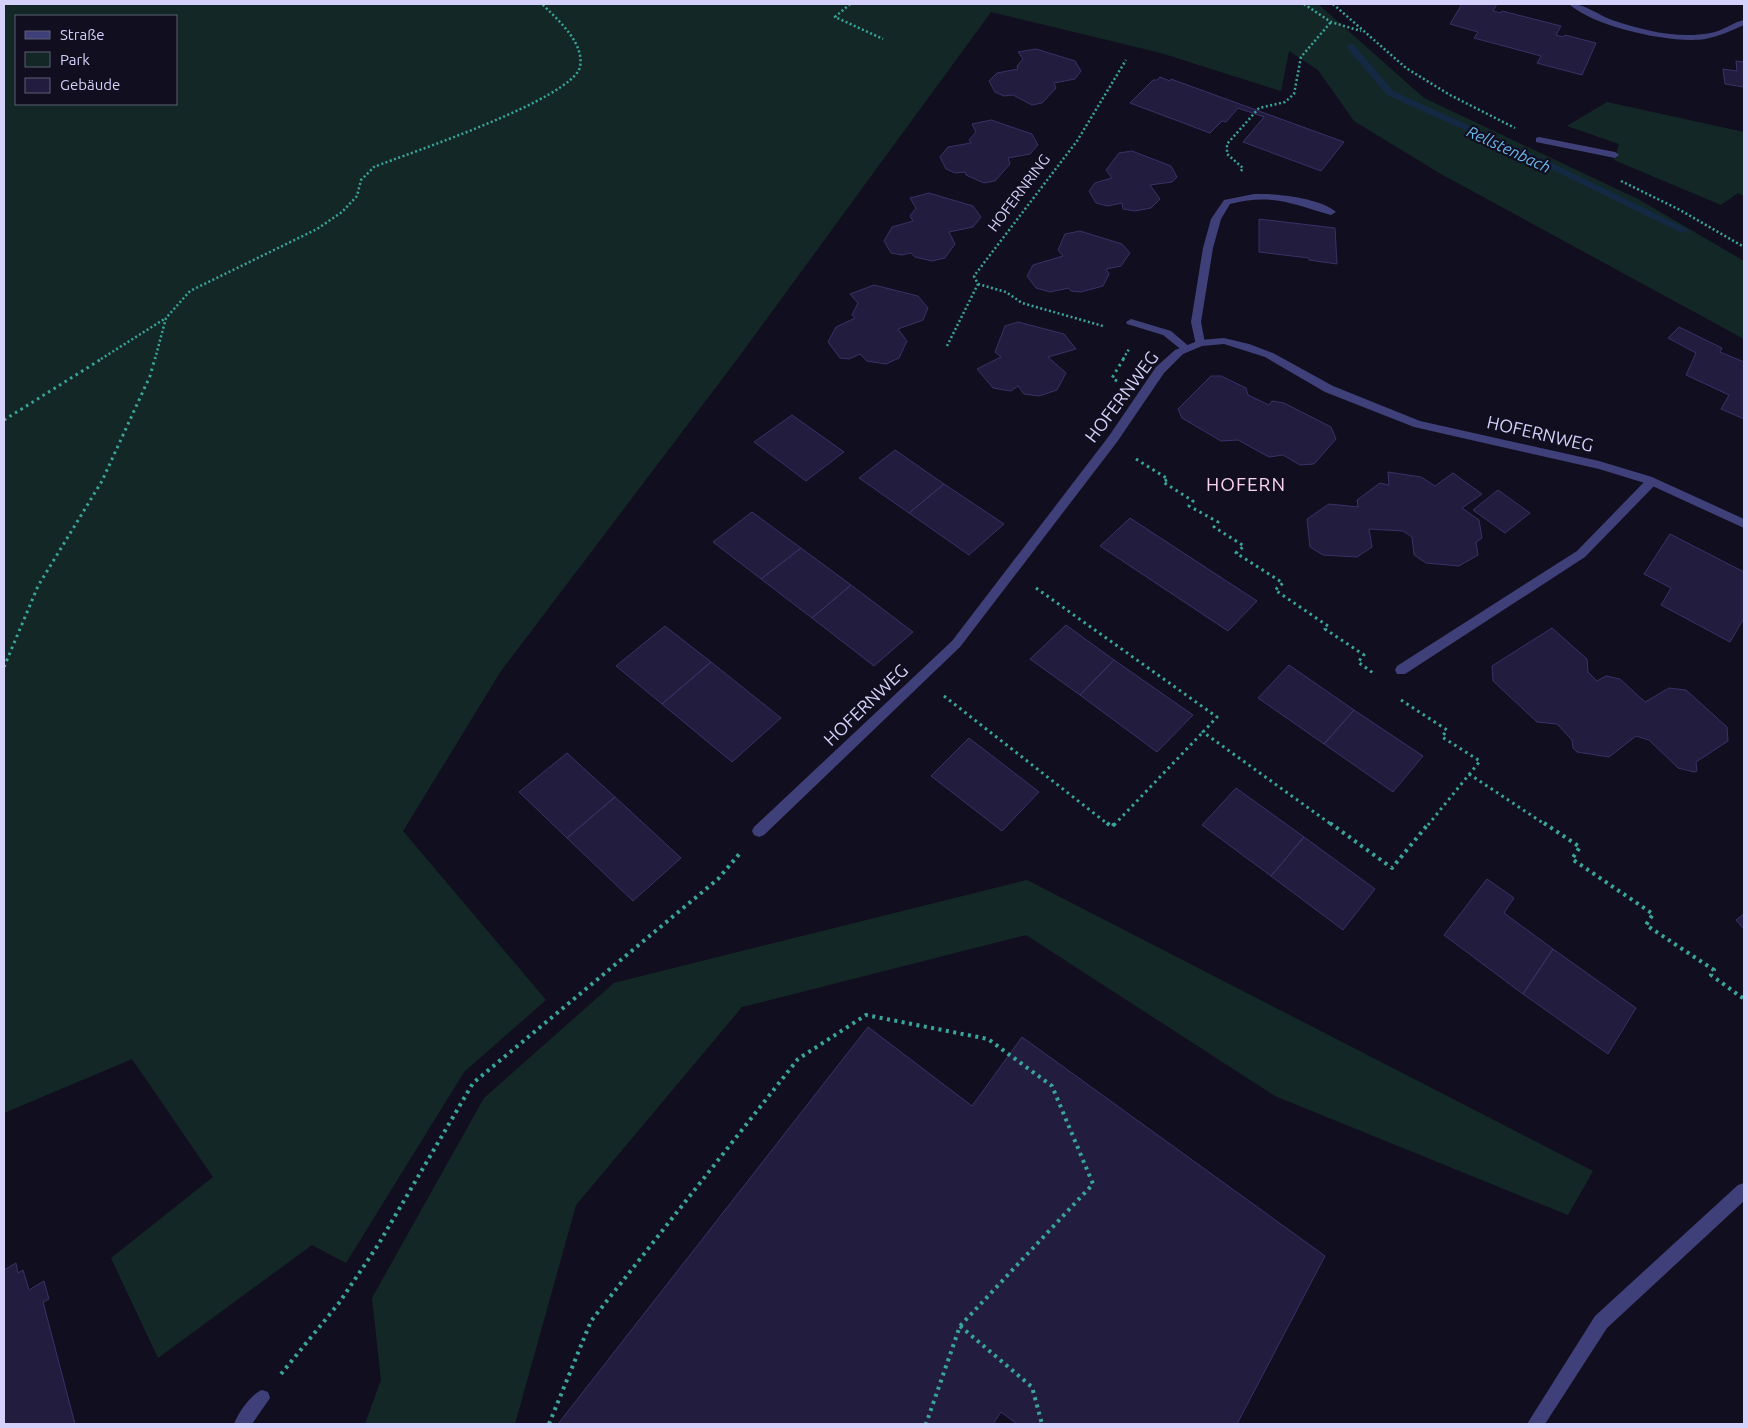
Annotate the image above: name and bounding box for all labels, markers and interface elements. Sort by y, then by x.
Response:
legend [15,15,178,105]
text: Straße [60,26,104,43]
text: Park [60,51,90,68]
text: Gebäude [60,76,120,93]
water label: Rellstenbach [1464,122,1554,176]
street label: HOFERNRING [984,151,1053,235]
street label: HOFERNWEG [1081,347,1162,446]
street label: HOFERNWEG [1485,411,1595,455]
district label: HOFERN [1206,473,1286,495]
street label: HOFERNWEG [819,659,911,749]

